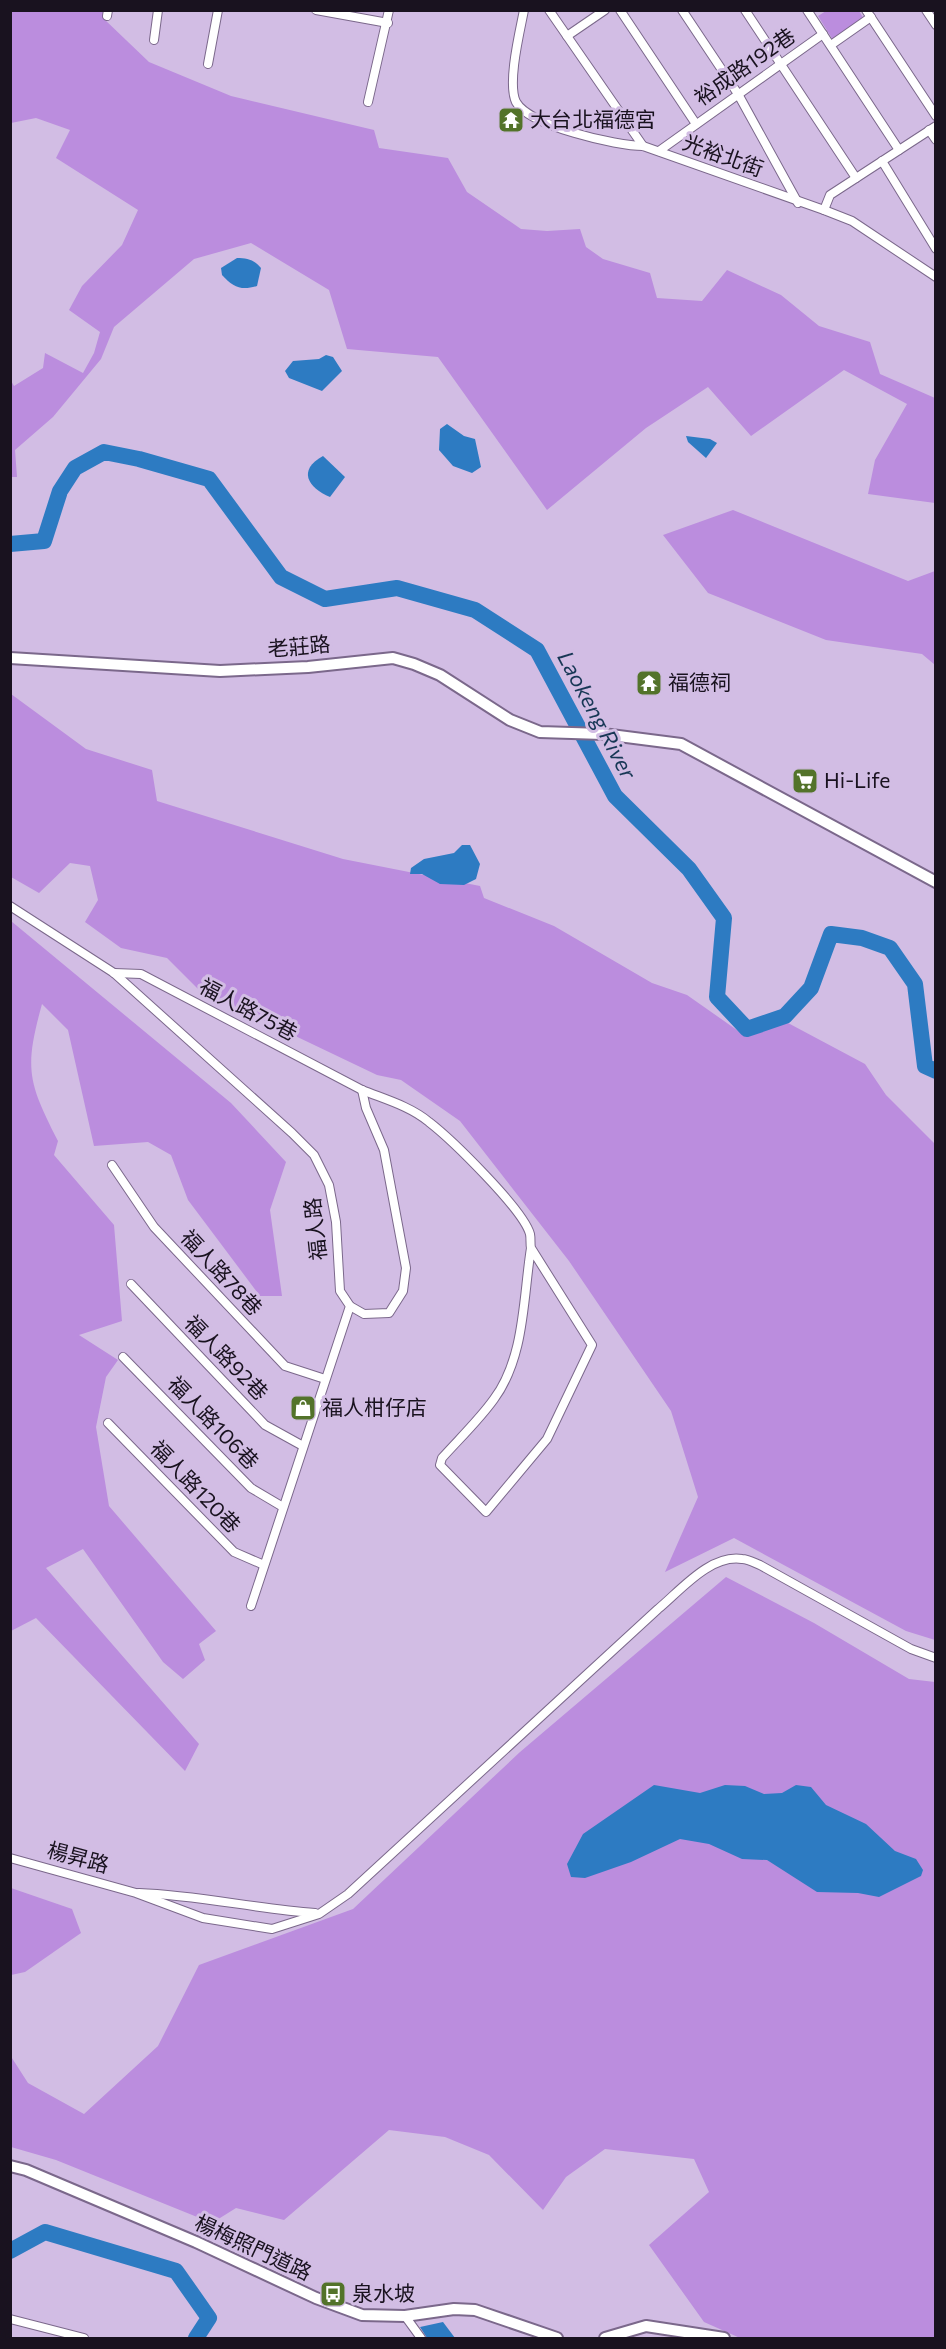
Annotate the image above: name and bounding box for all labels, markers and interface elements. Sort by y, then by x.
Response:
street label: 裕成路192巷 [689,22,799,110]
temple icon: 大台北福德宮 [496,105,526,135]
place label: 大台北福德宮 [530,106,656,131]
street label: 光裕北街 [680,128,767,181]
street label: 老莊路 [266,630,331,661]
water label: Laokeng River [552,646,643,784]
temple icon: 福德祠 [634,668,664,698]
place label: 福德祠 [668,669,731,694]
supermarket icon: Hi-Life [790,766,820,796]
place label: Hi-Life [824,767,890,792]
street label: 福人路75巷 [196,972,302,1045]
street label: 福人路 [299,1197,330,1262]
street label: 福人路78巷 [176,1224,268,1320]
street label: 福人路92巷 [180,1309,274,1405]
street label: 福人路106巷 [164,1370,265,1474]
shop icon: 福人柑仔店 [288,1393,318,1423]
place label: 福人柑仔店 [322,1394,427,1419]
street label: 福人路120巷 [146,1435,246,1537]
street label: 楊昇路 [45,1836,112,1877]
street label: 楊梅照門道路 [191,2209,316,2285]
bus stop icon: 泉水坡 [318,2279,348,2309]
place label: 泉水坡 [352,2280,415,2305]

